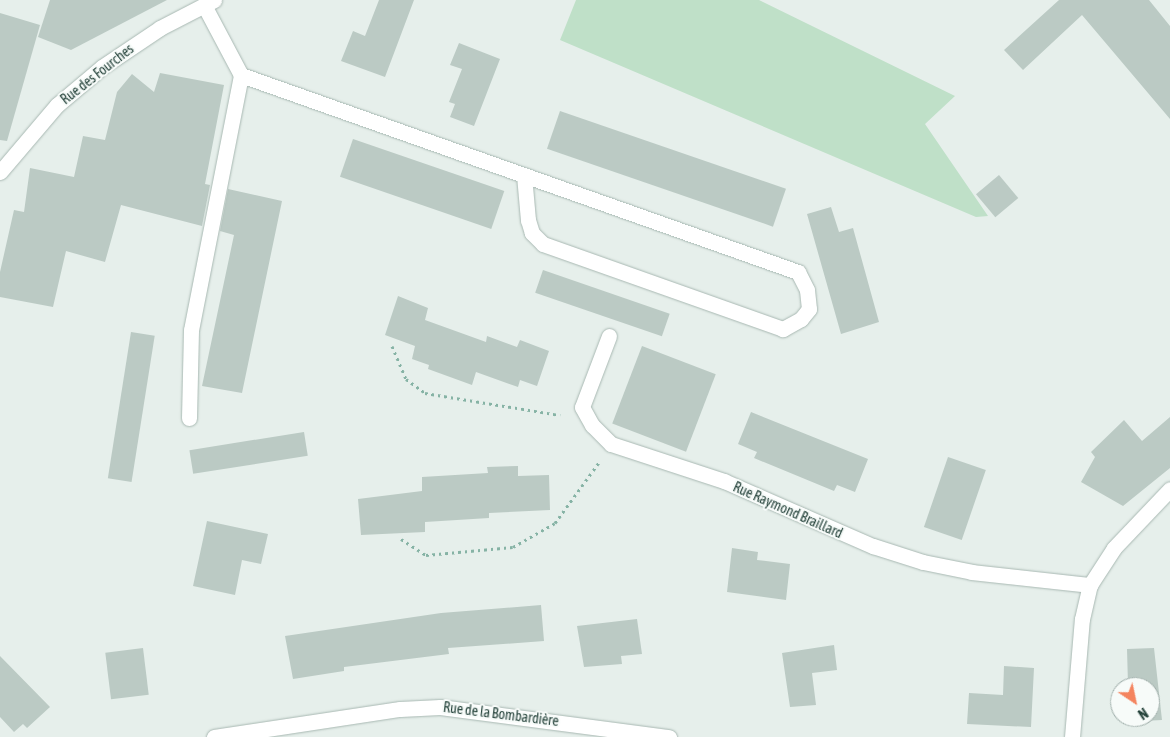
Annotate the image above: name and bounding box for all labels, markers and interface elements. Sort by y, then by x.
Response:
street label: Rue des Fourches [57,40,137,108]
street label: Rue Raymond Braillard [731,478,845,542]
north arrow [1110,677,1160,727]
street label: Rue de la Bombardière [442,699,560,729]
text: N [1135,705,1151,723]

